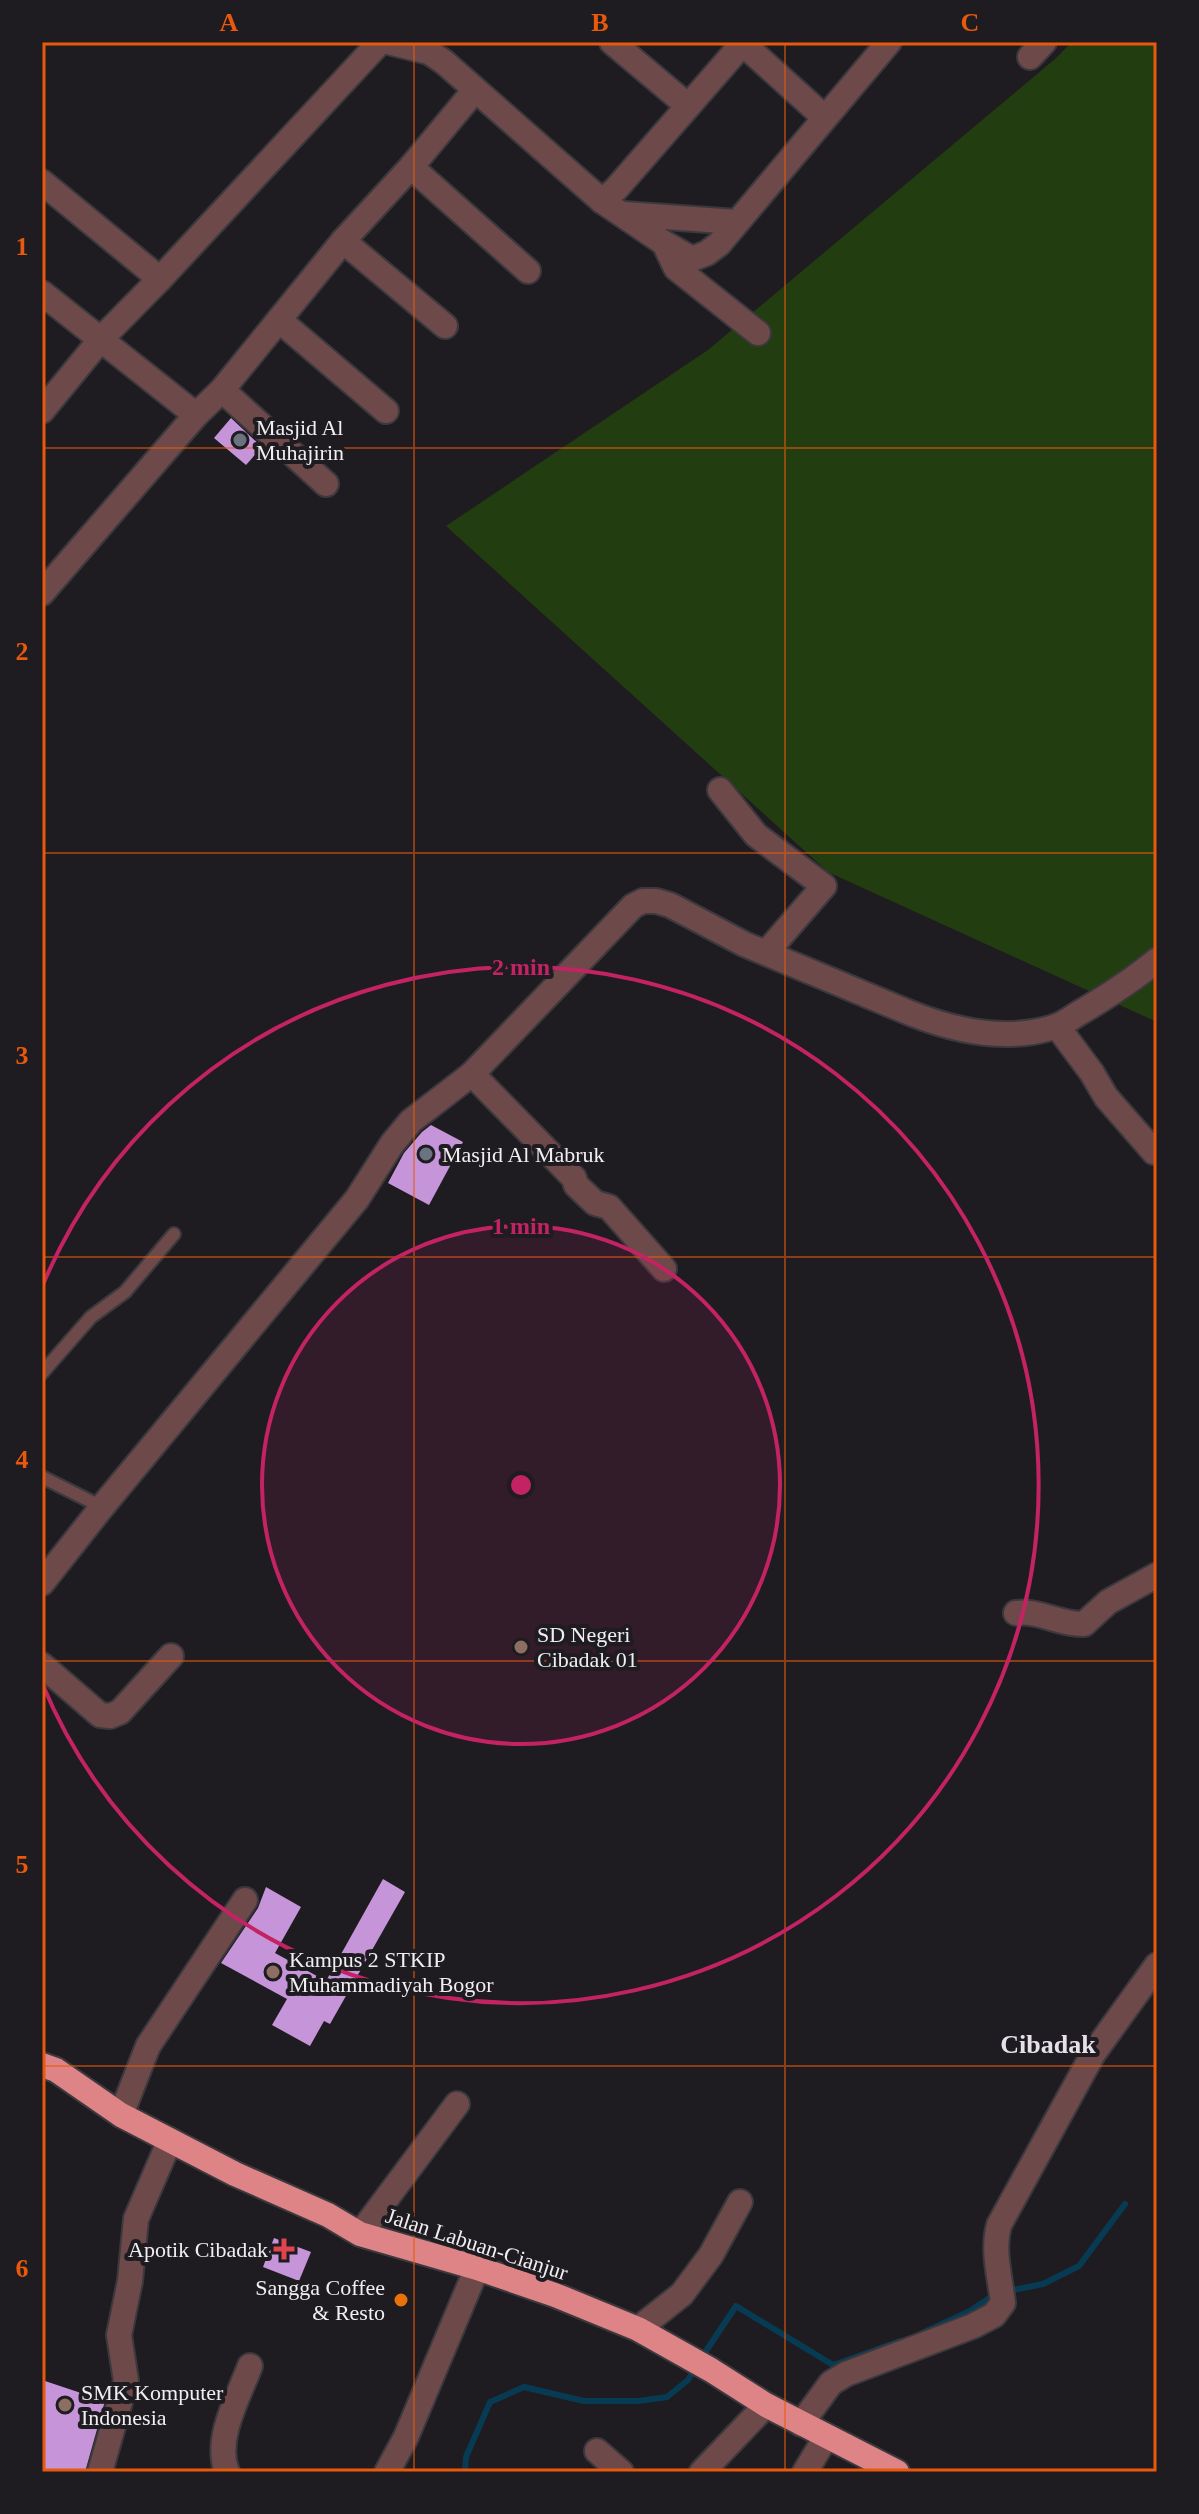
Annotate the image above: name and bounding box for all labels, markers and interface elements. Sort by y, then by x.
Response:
text: A [220,8,239,37]
text: B [591,8,609,37]
text: C [961,8,979,37]
text: 1 [16,232,29,261]
place label: Masjid Al Muhajirin [256,415,344,465]
marker: Masjid Al Muhajirin [231,431,249,449]
text: 2 [16,637,29,666]
text: 2 min [492,954,550,980]
text: 3 [16,1041,29,1070]
place label: Masjid Al Mabruk [442,1142,605,1167]
marker: Masjid Al Mabruk [417,1145,435,1163]
text: 1 min [492,1213,550,1239]
text: 4 [16,1445,29,1474]
centre of rings [507,1471,535,1499]
place label: SD Negeri Cibadak 01 [537,1622,638,1672]
marker: SD Negeri Cibadak 01 [512,1638,530,1656]
text: 5 [16,1850,29,1879]
place label: Kampus 2 STKIP Muhammadiyah Bogor [289,1947,494,1997]
marker: Kampus 2 STKIP Muhammadiyah Bogor [264,1963,282,1981]
district label: Cibadak [1000,2030,1096,2059]
street label: Jalan Labuan-Cianjur [383,2203,572,2285]
place label: Apotik Cibadak [128,2237,268,2262]
marker: Apotik Cibadak [275,2240,293,2258]
text: 6 [16,2254,29,2283]
place label: Sangga Coffee & Resto [255,2275,385,2325]
marker: Sangga Coffee & Resto [392,2291,410,2309]
place label: SMK Komputer Indonesia [81,2380,224,2430]
marker: SMK Komputer Indonesia [56,2396,74,2414]

